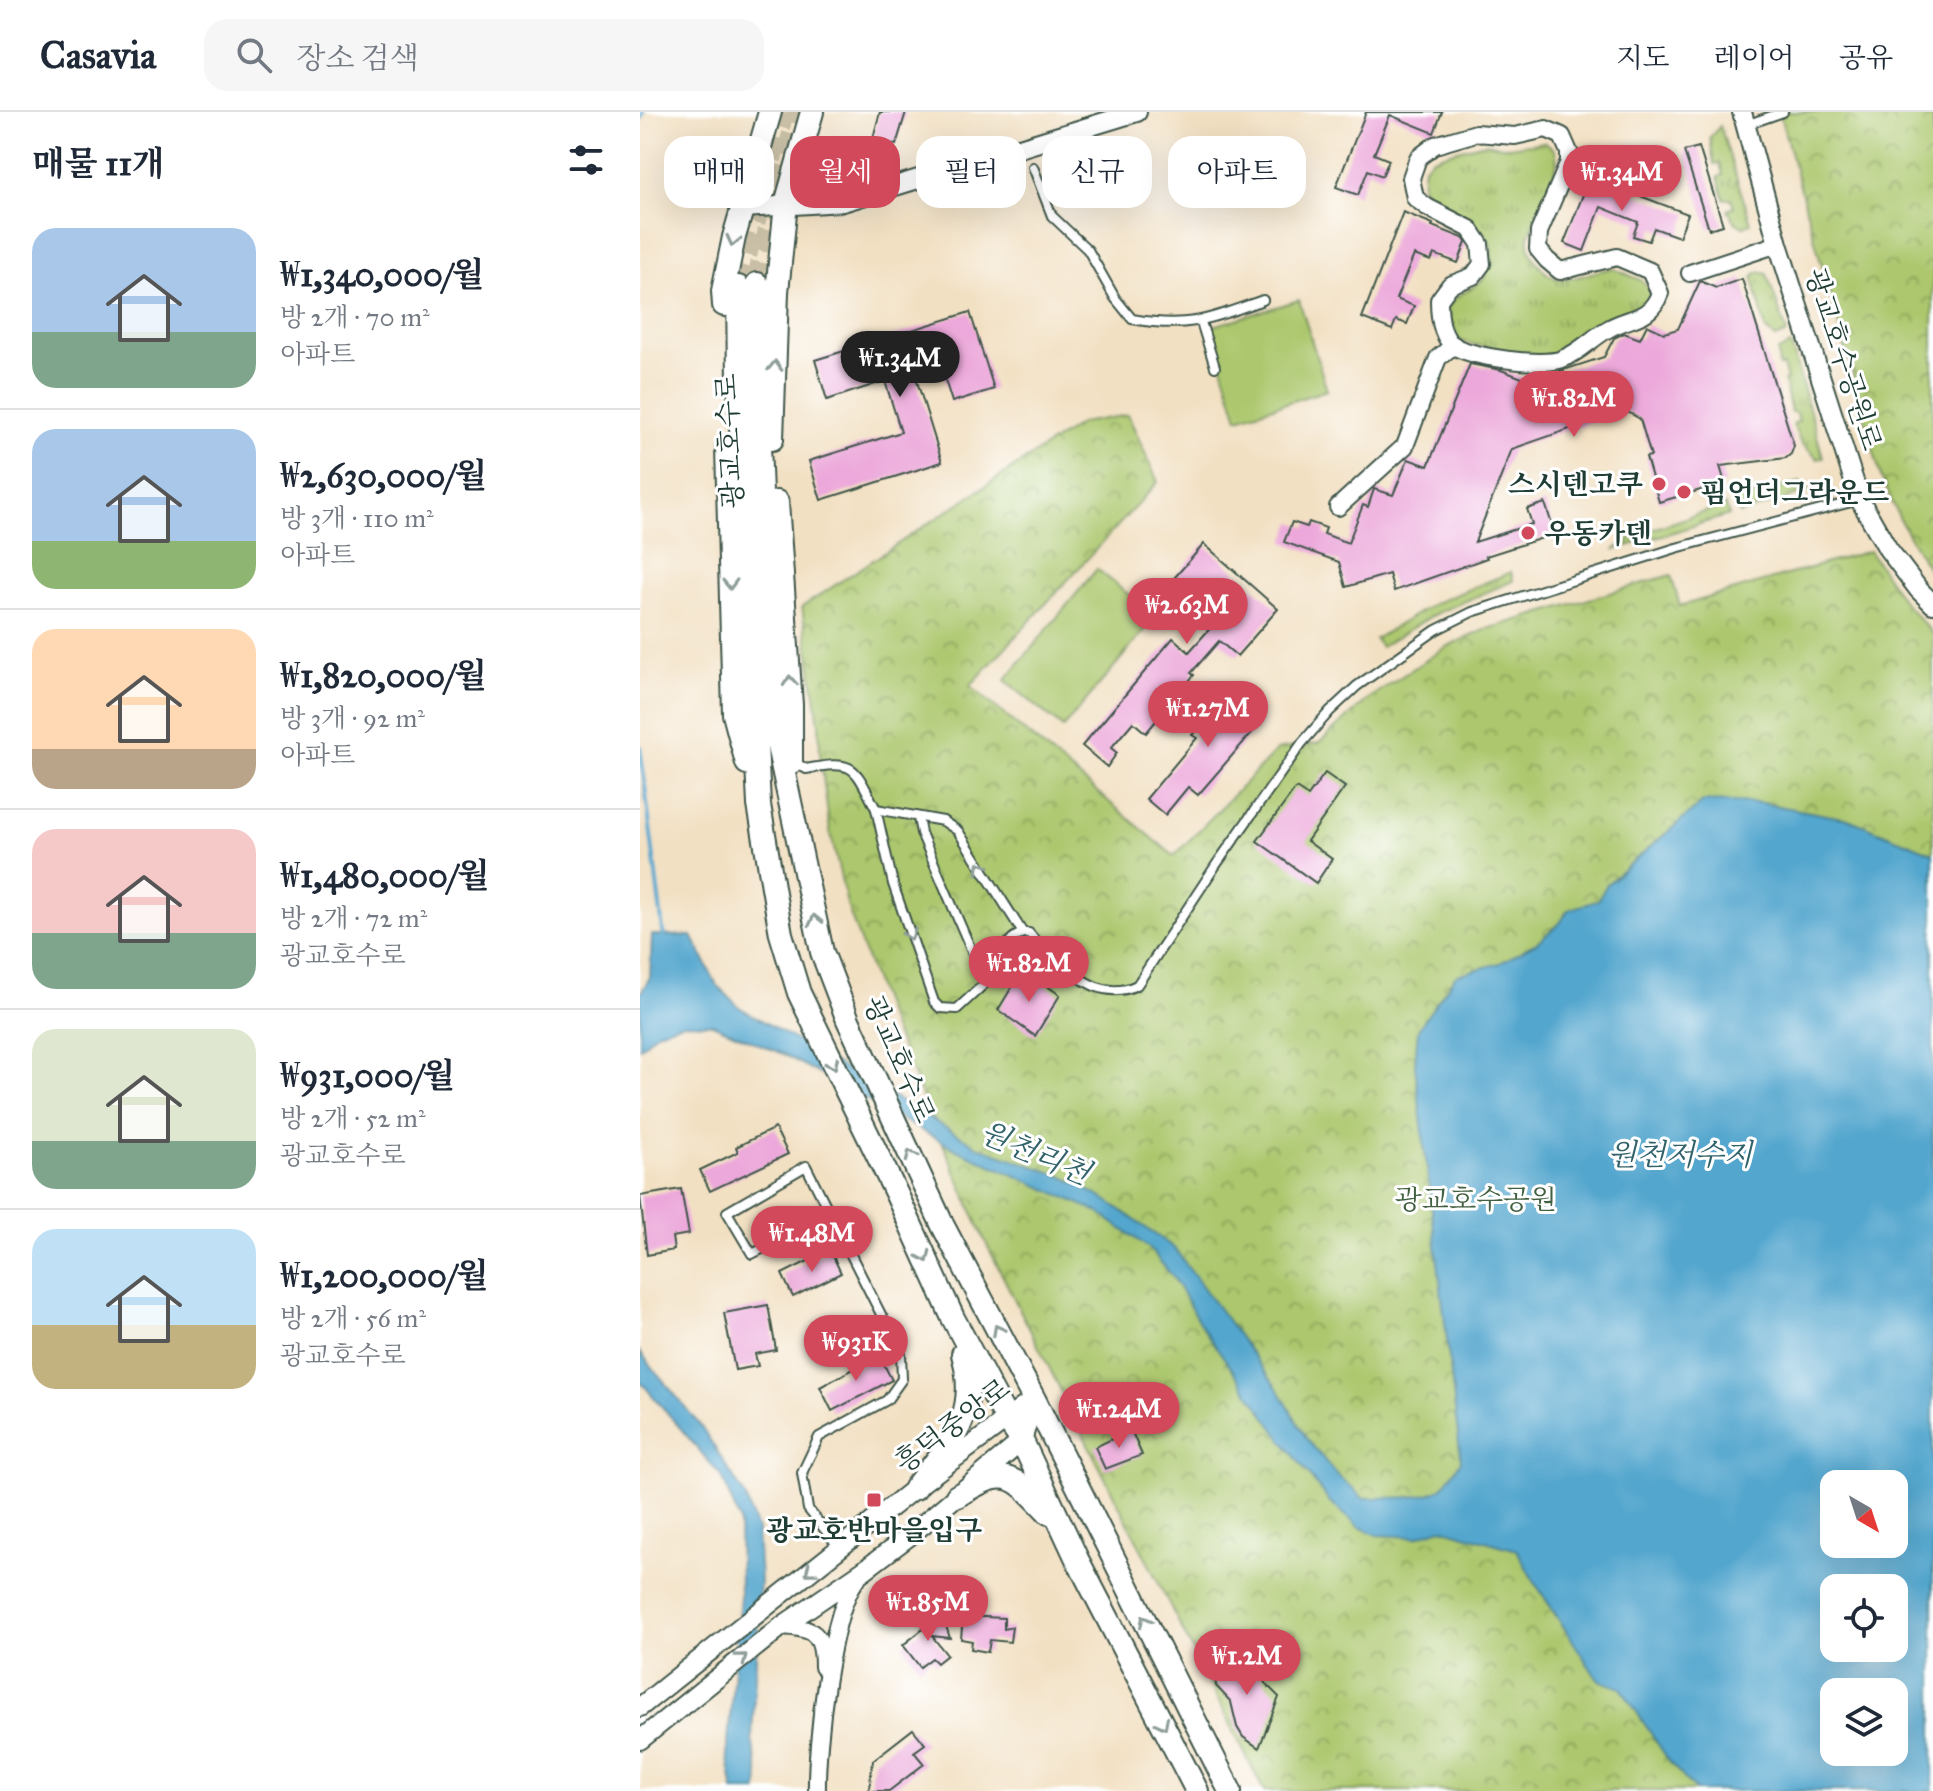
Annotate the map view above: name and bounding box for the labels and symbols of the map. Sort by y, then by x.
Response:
pin: ₩1.34M [1557,145,1687,213]
one-way arrow [726,233,743,247]
street label: 광교호수공원로 [1798,264,1889,455]
pin: ₩1.34M [835,331,965,399]
one-way arrow [766,359,783,372]
pin: ₩1.82M [1509,371,1639,439]
street label: 광교호수로 [708,373,751,509]
place label: 스시덴고쿠 [1508,467,1643,502]
marker: 스시덴고쿠 [1650,475,1668,493]
place label: 핌언더그라운드 [1700,475,1889,510]
marker: 핌언더그라운드 [1675,483,1693,501]
place label: 우동카덴 [1544,516,1652,551]
marker: 우동카덴 [1519,524,1537,542]
one-way arrow [722,578,739,591]
pin: ₩2.63M [1122,578,1252,646]
one-way arrow [782,674,799,687]
pin: ₩1.27M [1143,681,1273,749]
one-way arrow [976,861,991,876]
one-way arrow [807,913,824,927]
one-way arrow [900,927,916,941]
pin: ₩1.82M [964,936,1094,1004]
street label: 광교호수로 [856,990,943,1128]
one-way arrow [823,1055,839,1070]
water label: 원천리천 [975,1114,1097,1193]
water label: 원천저수지 [1608,1137,1754,1173]
one-way arrow [904,1149,920,1163]
park label: 광교호수공원 [1395,1182,1557,1217]
pin: ₩1.48M [747,1206,877,1274]
one-way arrow [915,1248,931,1263]
pin: ₩931K [800,1315,912,1383]
one-way arrow [993,1323,1008,1338]
street label: 흥덕중앙로 [888,1371,1017,1480]
pin: ₩1.24M [1054,1382,1184,1450]
north arrow [1820,1470,1908,1558]
marker: 광교호반마을입구 [865,1491,883,1509]
place label: 광교호반마을입구 [766,1513,982,1548]
one-way arrow [804,1562,819,1576]
pin: ₩1.85M [863,1575,993,1643]
one-way arrow [1140,1615,1155,1630]
pin: ₩1.2M [1191,1629,1303,1697]
one-way arrow [733,1653,747,1668]
one-way arrow [1153,1716,1169,1731]

